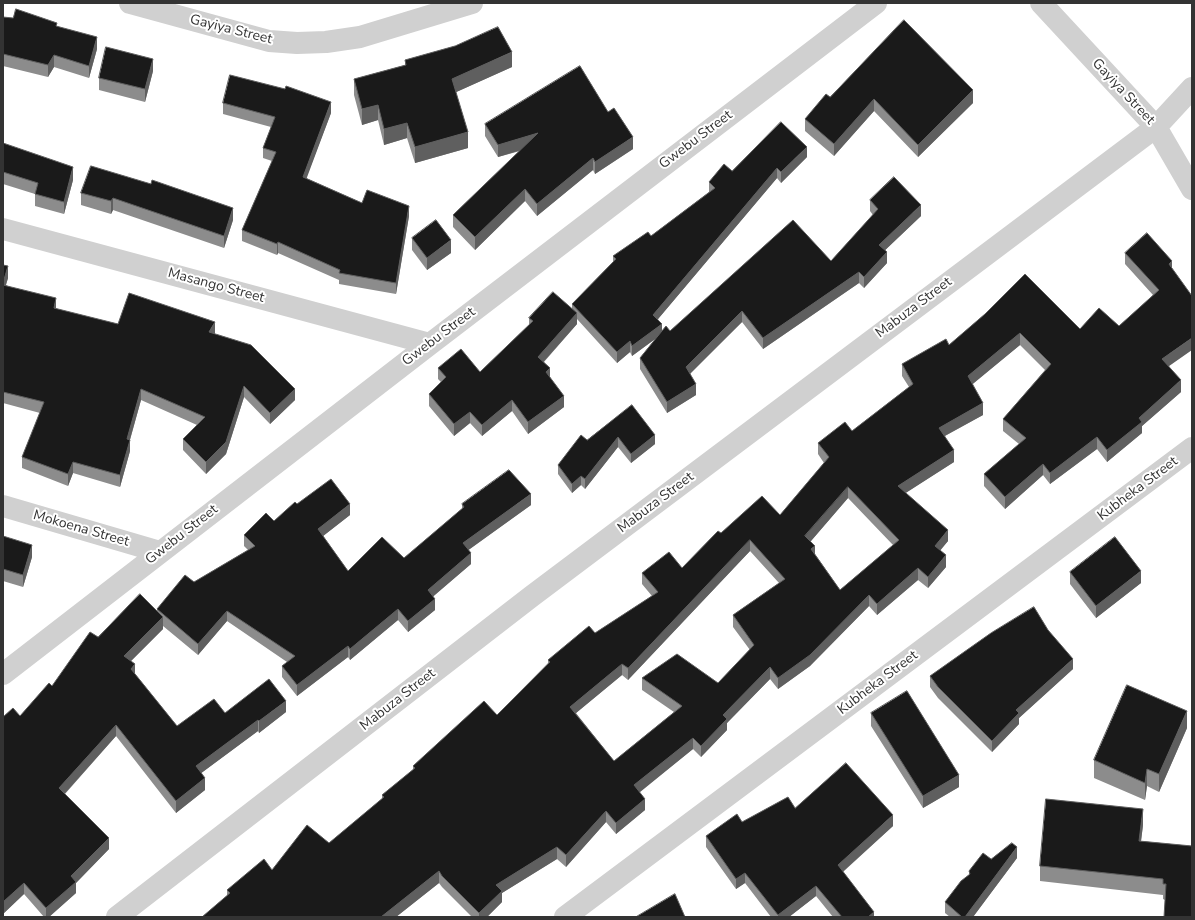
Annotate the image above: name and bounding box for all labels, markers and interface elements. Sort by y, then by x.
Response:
street label: Gayiya Street [188,12,274,48]
street label: Gayiya Street [1088,55,1158,129]
street label: Gwebu Street [656,107,736,173]
street label: Masango Street [166,265,266,307]
street label: Mabuza Street [873,274,955,342]
street label: Gwebu Street [399,304,479,370]
street label: Kubheka Street [1095,453,1181,525]
street label: Mabuza Street [615,469,697,537]
street label: Gwebu Street [143,502,221,568]
street label: Mokoena Street [31,507,131,551]
street label: Kubheka Street [835,647,921,719]
street label: Mabuza Street [357,665,439,735]

